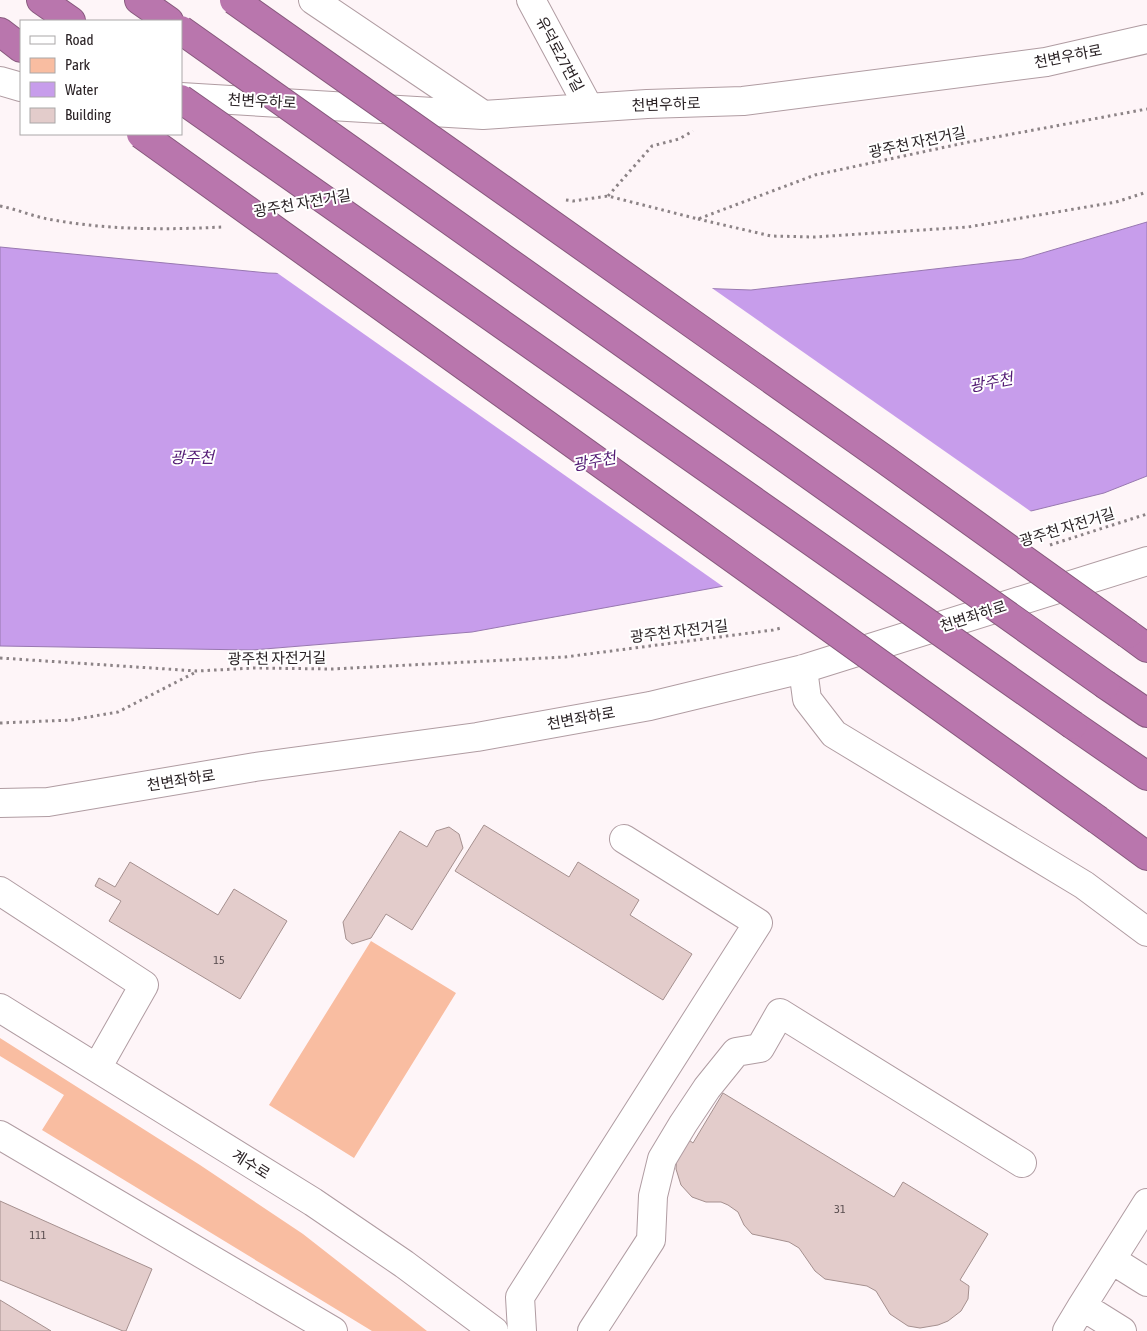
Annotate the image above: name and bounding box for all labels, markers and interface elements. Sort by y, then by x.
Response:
street label: 유덕로27번길 [533,13,587,95]
legend [20,20,182,135]
text: Road [65,31,94,48]
street label: 천변우하로 [1033,41,1103,71]
text: Park [65,56,90,73]
text: Water [65,81,98,98]
street label: 천변우하로 [227,91,297,111]
street label: 천변우하로 [631,94,701,114]
text: Building [65,106,111,123]
street label: 광주천 자전거길 [867,123,967,161]
street label: 광주천 자전거길 [252,186,352,220]
water label: 광주천 [968,369,1017,395]
water label: 광주천 [170,448,216,466]
water label: 광주천 [571,448,620,474]
street label: 광주천 자전거길 [1017,504,1117,550]
street label: 천변좌하로 [938,597,1008,635]
street label: 광주천 자전거길 [629,617,729,645]
street label: 광주천 자전거길 [228,649,326,667]
street label: 천변좌하로 [546,704,616,732]
street label: 천변좌하로 [146,766,216,794]
house number: 15 [213,953,225,967]
street label: 계수로 [229,1146,273,1182]
house number: 31 [834,1202,846,1216]
house number: 111 [30,1228,47,1242]

